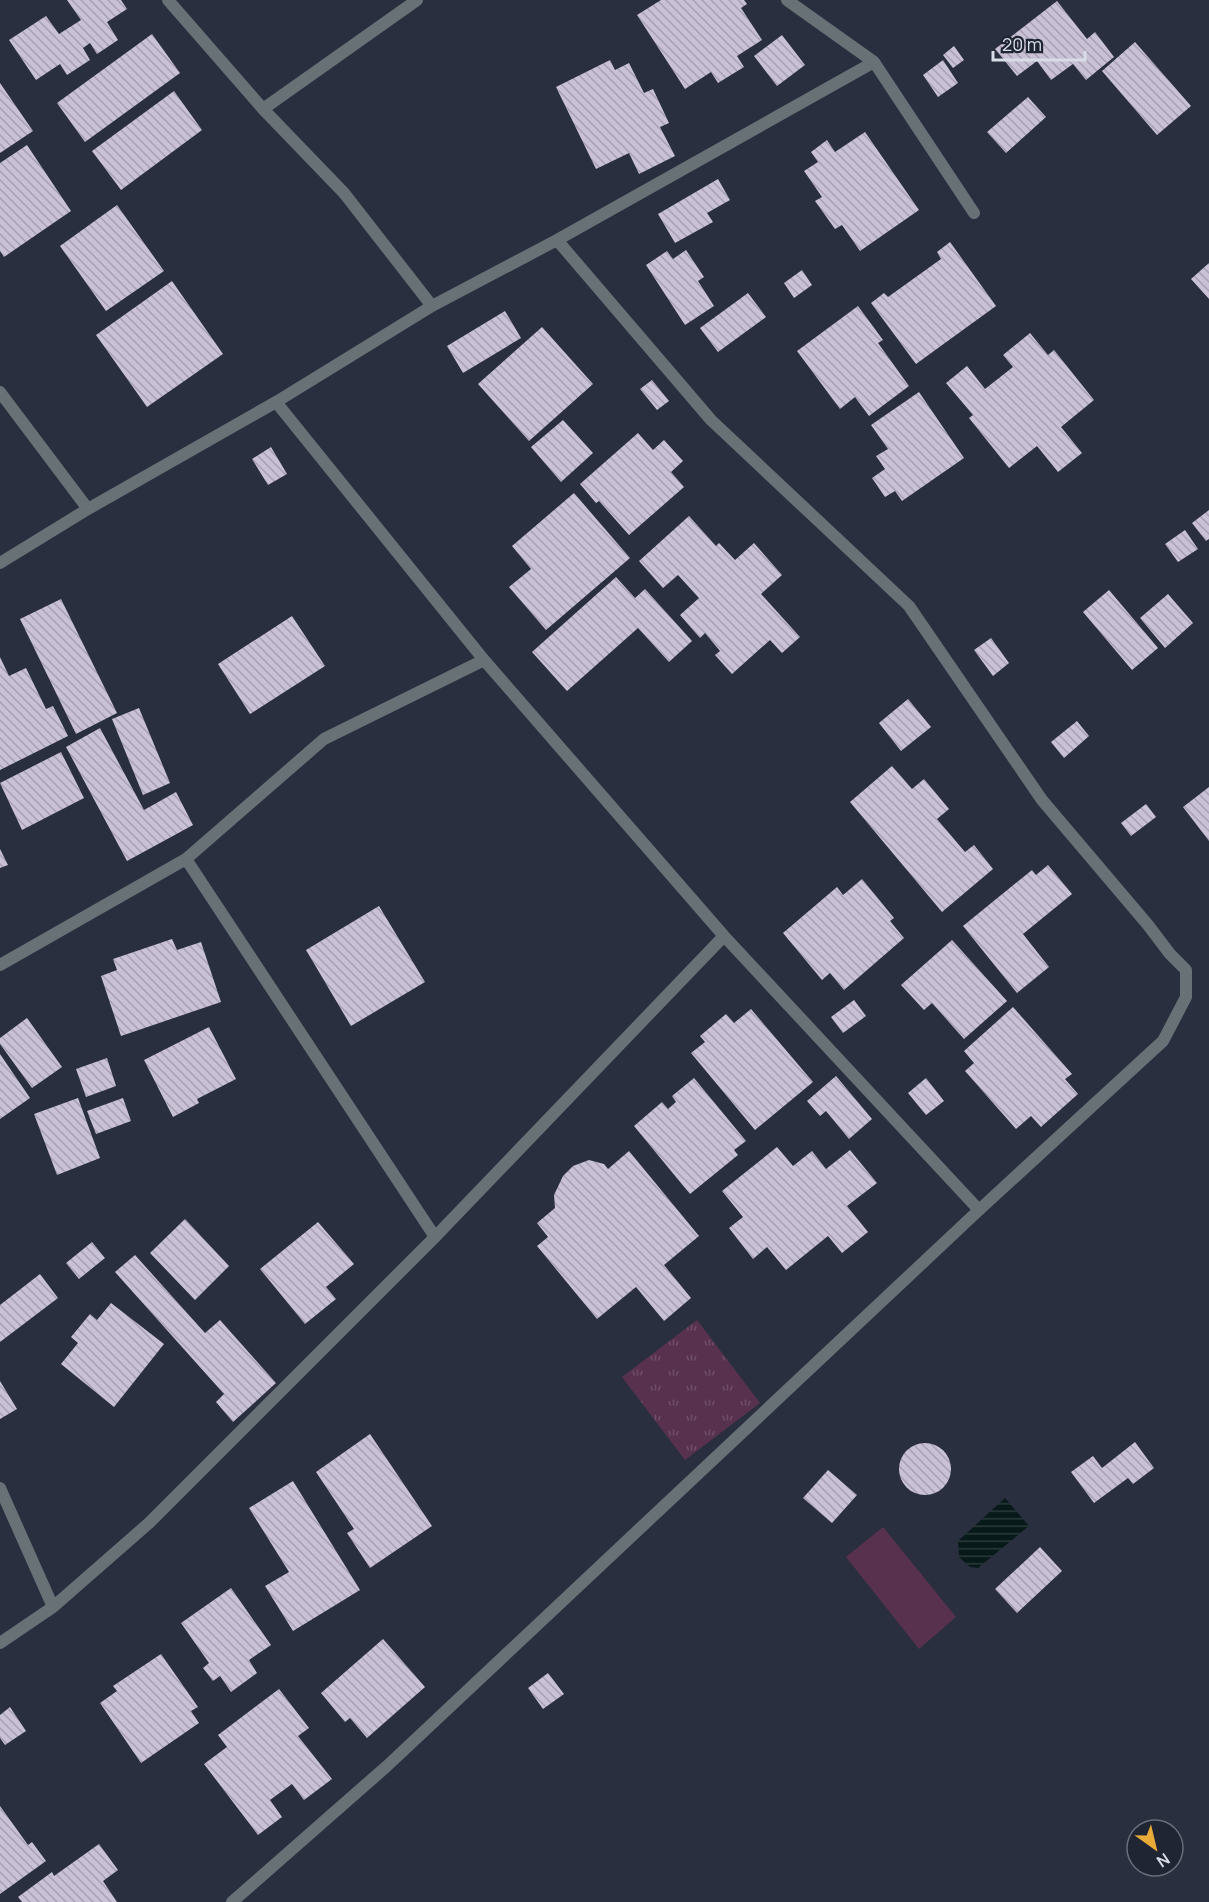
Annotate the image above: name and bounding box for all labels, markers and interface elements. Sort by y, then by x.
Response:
scale bar [993,24,1084,62]
text: 20 m [1002,32,1042,56]
north arrow [1125,1818,1185,1878]
text: N [1152,1848,1174,1873]

